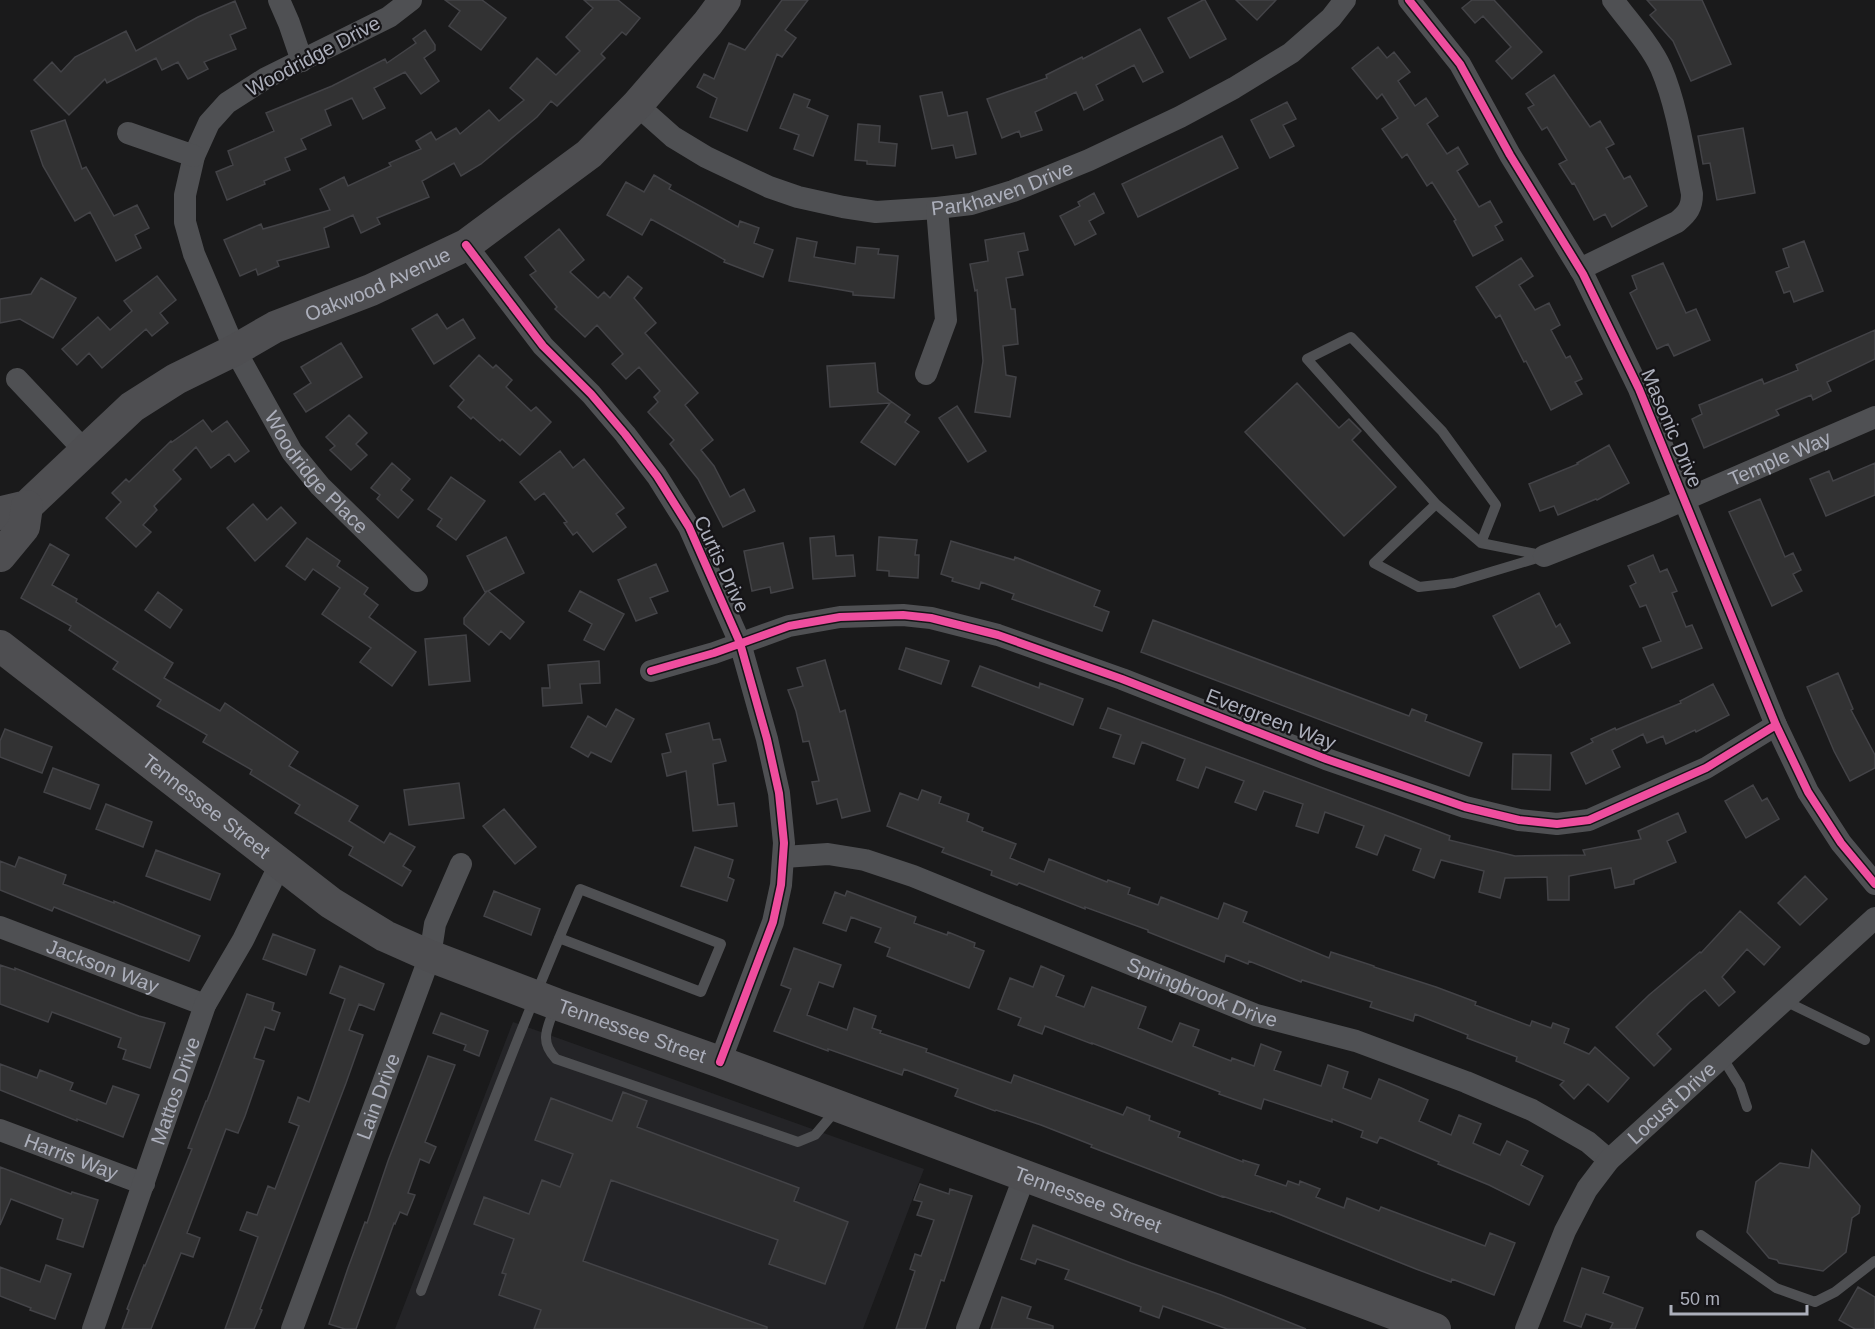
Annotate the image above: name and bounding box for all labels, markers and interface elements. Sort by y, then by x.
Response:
street label: Woodridge Drive [242,11,384,101]
street label: Parkhaven Drive [930,157,1076,220]
street label: Oakwood Avenue [302,243,454,325]
street label: Masonic Drive [1637,365,1707,491]
street label: Woodridge Place [260,407,373,538]
street label: Temple Way [1725,427,1834,490]
street label: Curtis Drive [690,512,754,616]
street label: Evergreen Way [1203,684,1339,754]
street label: Tennessee Street [138,750,275,863]
street label: Jackson Way [44,935,162,997]
street label: Springbrook Drive [1124,953,1280,1031]
street label: Tennessee Street [555,995,709,1067]
street label: Mattos Drive [147,1034,204,1147]
street label: Lain Drive [352,1050,404,1142]
street label: Locust Drive [1623,1057,1720,1149]
street label: Harris Way [21,1129,121,1184]
street label: Tennessee Street [1011,1162,1165,1237]
scale bar [1671,1278,1808,1316]
text: 50 m [1680,1289,1720,1309]

